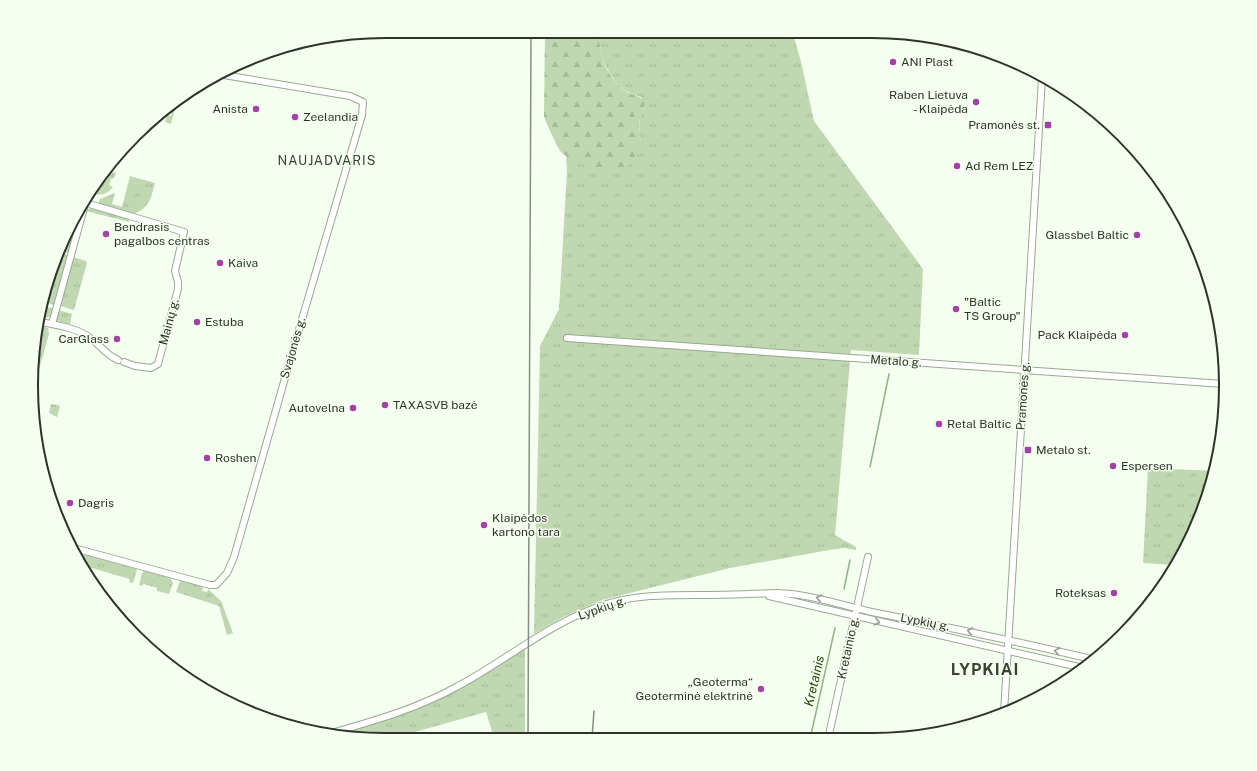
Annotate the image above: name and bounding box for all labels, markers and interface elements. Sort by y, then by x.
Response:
place label: ANI Plast [901,55,954,69]
marker: ANI Plast [888,57,898,67]
place label: Raben Lietuva - Klaipėda [889,88,968,116]
marker: Raben Lietuva - Klaipėda [971,97,981,107]
place label: Anista [212,102,248,116]
marker: Anista [251,104,261,114]
place label: Zeelandia [303,110,358,124]
marker: Zeelandia [290,112,300,122]
place label: Pramonės st. [968,118,1040,132]
marker: Pramonės st. [1043,120,1053,130]
district label: NAUJADVARIS [278,153,376,168]
place label: Ad Rem LEZ [965,159,1034,173]
marker: Ad Rem LEZ [952,161,962,171]
place label: Bendrasis pagalbos centras [114,220,210,248]
place label: Glassbel Baltic [1045,228,1129,242]
marker: Bendrasis pagalbos centras [101,229,111,239]
marker: Glassbel Baltic [1132,230,1142,240]
place label: Kaiva [228,256,258,270]
marker: Kaiva [215,258,225,268]
place label: "Baltic TS Group" [964,295,1021,323]
street label: Mainų g. [156,297,182,347]
marker: "Baltic TS Group" [951,304,961,314]
place label: Estuba [205,315,244,329]
street label: Svajonės g. [278,316,308,380]
marker: Estuba [192,317,202,327]
place label: Pack Klaipėda [1038,328,1117,342]
marker: Pack Klaipėda [1120,330,1130,340]
place label: CarGlass [58,332,109,346]
marker: CarGlass [112,334,122,344]
street label: Metalo g. [870,352,922,370]
street label: Pramonės g. [1014,361,1032,431]
place label: TAXASVB bazė [393,398,478,412]
marker: TAXASVB bazė [380,400,390,410]
place label: Autovelna [289,401,345,415]
marker: Autovelna [348,403,358,413]
place label: Retal Baltic [947,417,1011,431]
marker: Retal Baltic [934,419,944,429]
place label: Metalo st. [1036,443,1091,457]
marker: Metalo st. [1023,445,1033,455]
place label: Roshen [215,451,256,465]
marker: Roshen [202,453,212,463]
place label: Espersen [1121,459,1173,473]
marker: Espersen [1108,461,1118,471]
place label: Dagris [78,496,114,510]
marker: Dagris [65,498,75,508]
place label: Klaipėdos kartono tara [492,511,560,539]
marker: Klaipėdos kartono tara [479,520,489,530]
place label: Roteksas [1055,586,1106,600]
marker: Roteksas [1109,588,1119,598]
street label: Lypkių g. [576,593,628,623]
one-way arrow [816,595,822,603]
street label: Lypkių g. [899,610,951,634]
street label: Kretainio g. [835,616,861,680]
one-way arrow [874,617,880,625]
one-way arrow [967,628,973,636]
one-way arrow [1054,647,1060,655]
water label: Kretainis [801,654,827,708]
district label: LYPKIAI [951,660,1019,679]
place label: „Geoterma“ Geoterminė elektrinė [635,675,753,703]
marker: „Geoterma“ Geoterminė elektrinė [756,684,766,694]

